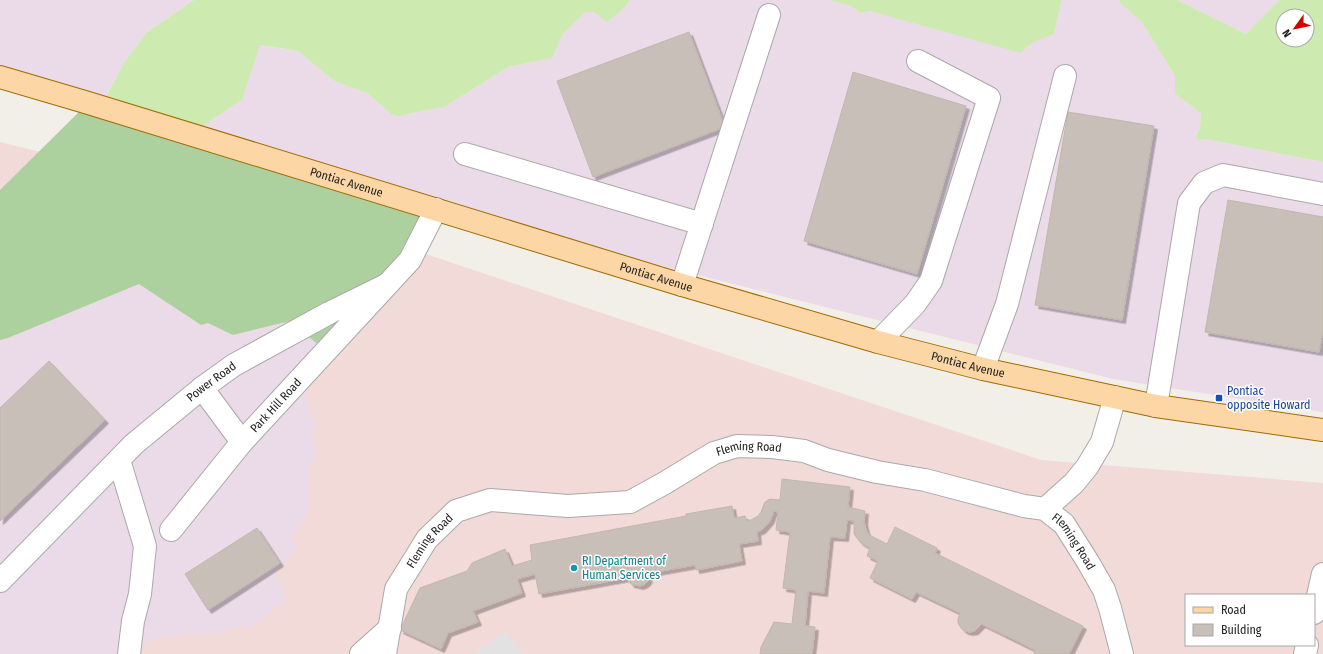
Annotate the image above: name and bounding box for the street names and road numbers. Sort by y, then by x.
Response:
street label: Pontiac Avenue [308,164,385,200]
street label: Pontiac Avenue [618,259,694,295]
street label: Pontiac Avenue [930,349,1006,380]
street label: Power Road [184,359,239,405]
street label: Park Hill Road [247,375,304,435]
street label: Fleming Road [714,439,782,459]
street label: Fleming Road [1049,510,1098,572]
street label: Fleming Road [404,511,456,571]

